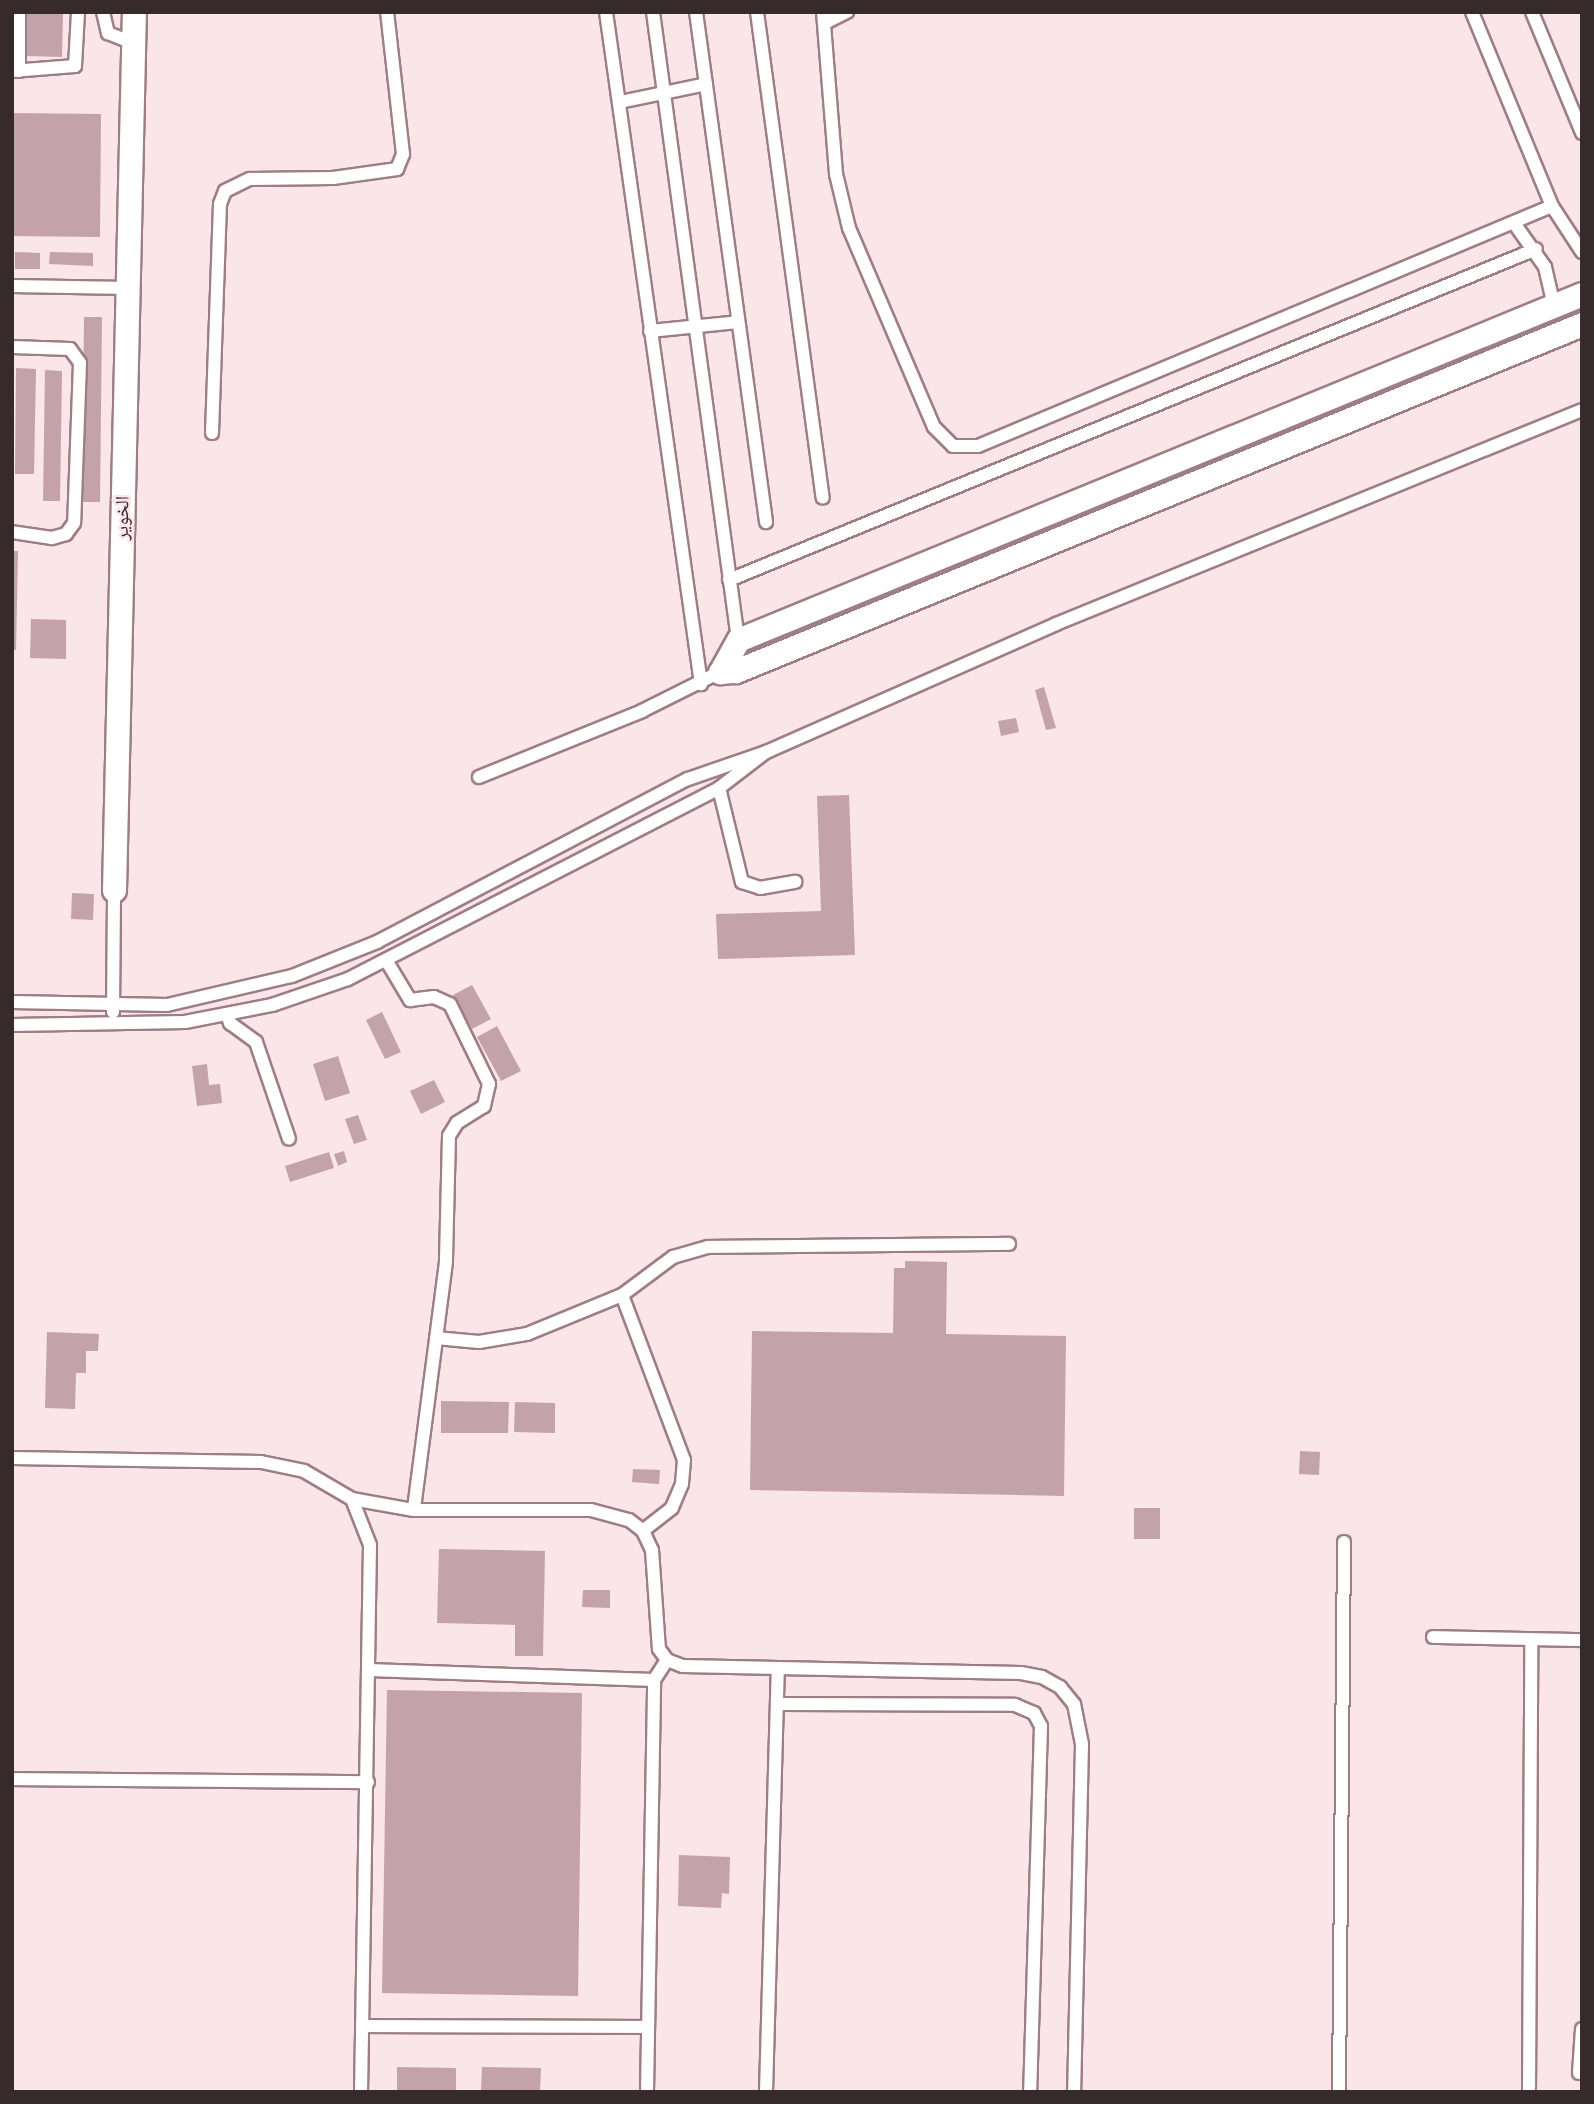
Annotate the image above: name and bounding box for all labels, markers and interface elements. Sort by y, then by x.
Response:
street label: الخوير [110,496,134,540]

